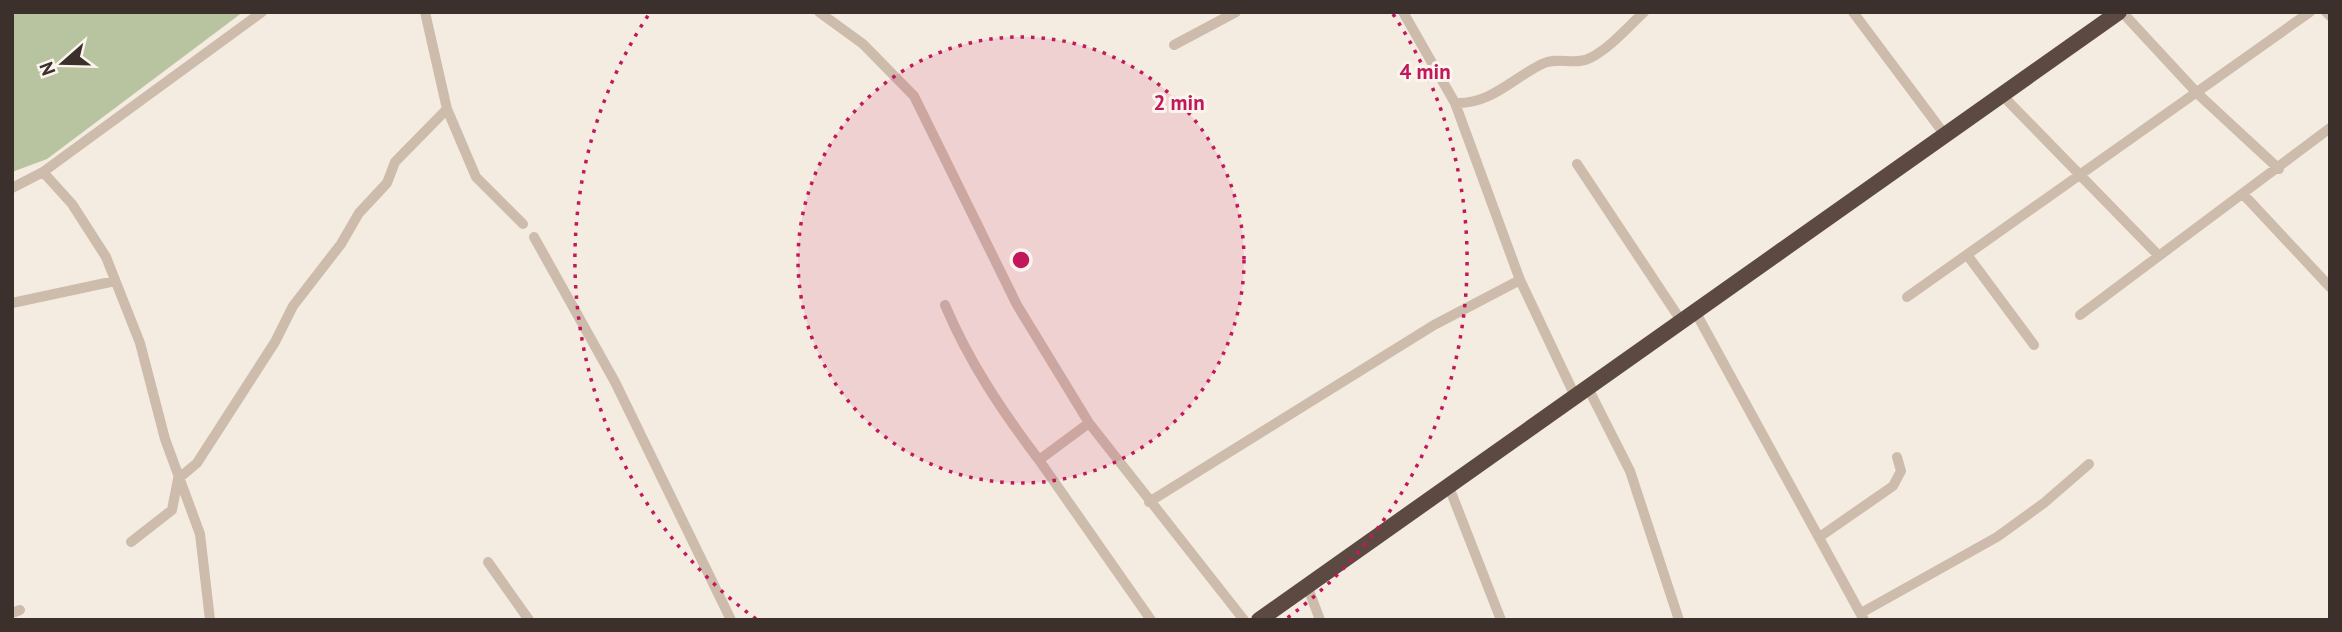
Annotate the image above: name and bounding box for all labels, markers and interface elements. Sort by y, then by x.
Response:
north arrow [28,28,98,98]
text: 4 min [1399,58,1451,85]
text: N [34,59,60,79]
text: 2 min [1153,89,1205,116]
centre of rings [1009,248,1033,272]

